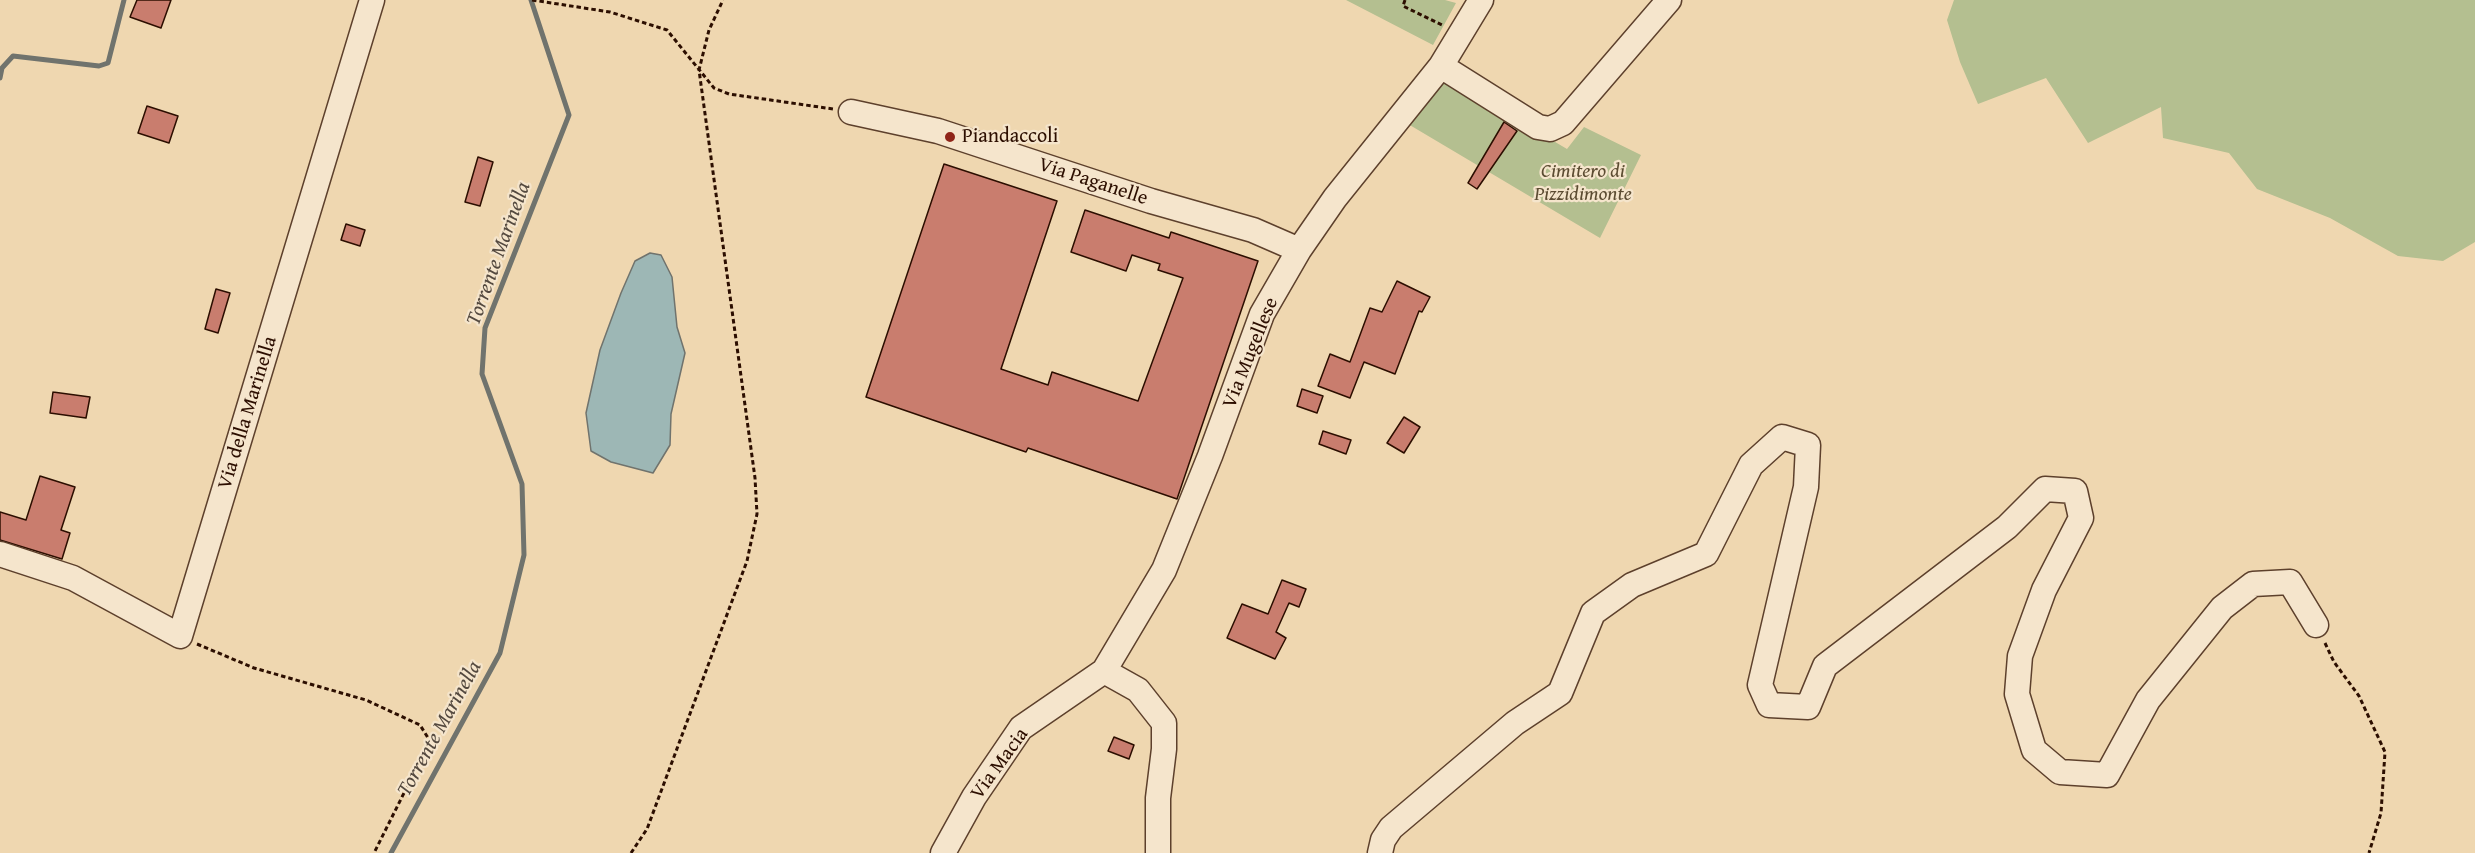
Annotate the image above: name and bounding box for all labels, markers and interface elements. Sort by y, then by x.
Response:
place label: Piandaccoli [962,125,1058,149]
marker: Piandaccoli [943,130,957,144]
street label: Via Paganelle [1035,153,1151,211]
park label: Cimitero di Pizzidimonte [1534,160,1632,207]
water label: Torrente Marinella [461,179,537,329]
street label: Via Mugellese [1218,294,1284,412]
street label: Via della Marinella [213,334,283,492]
water label: Torrente Marinella [392,657,488,801]
street label: Via Macia [966,724,1034,804]

